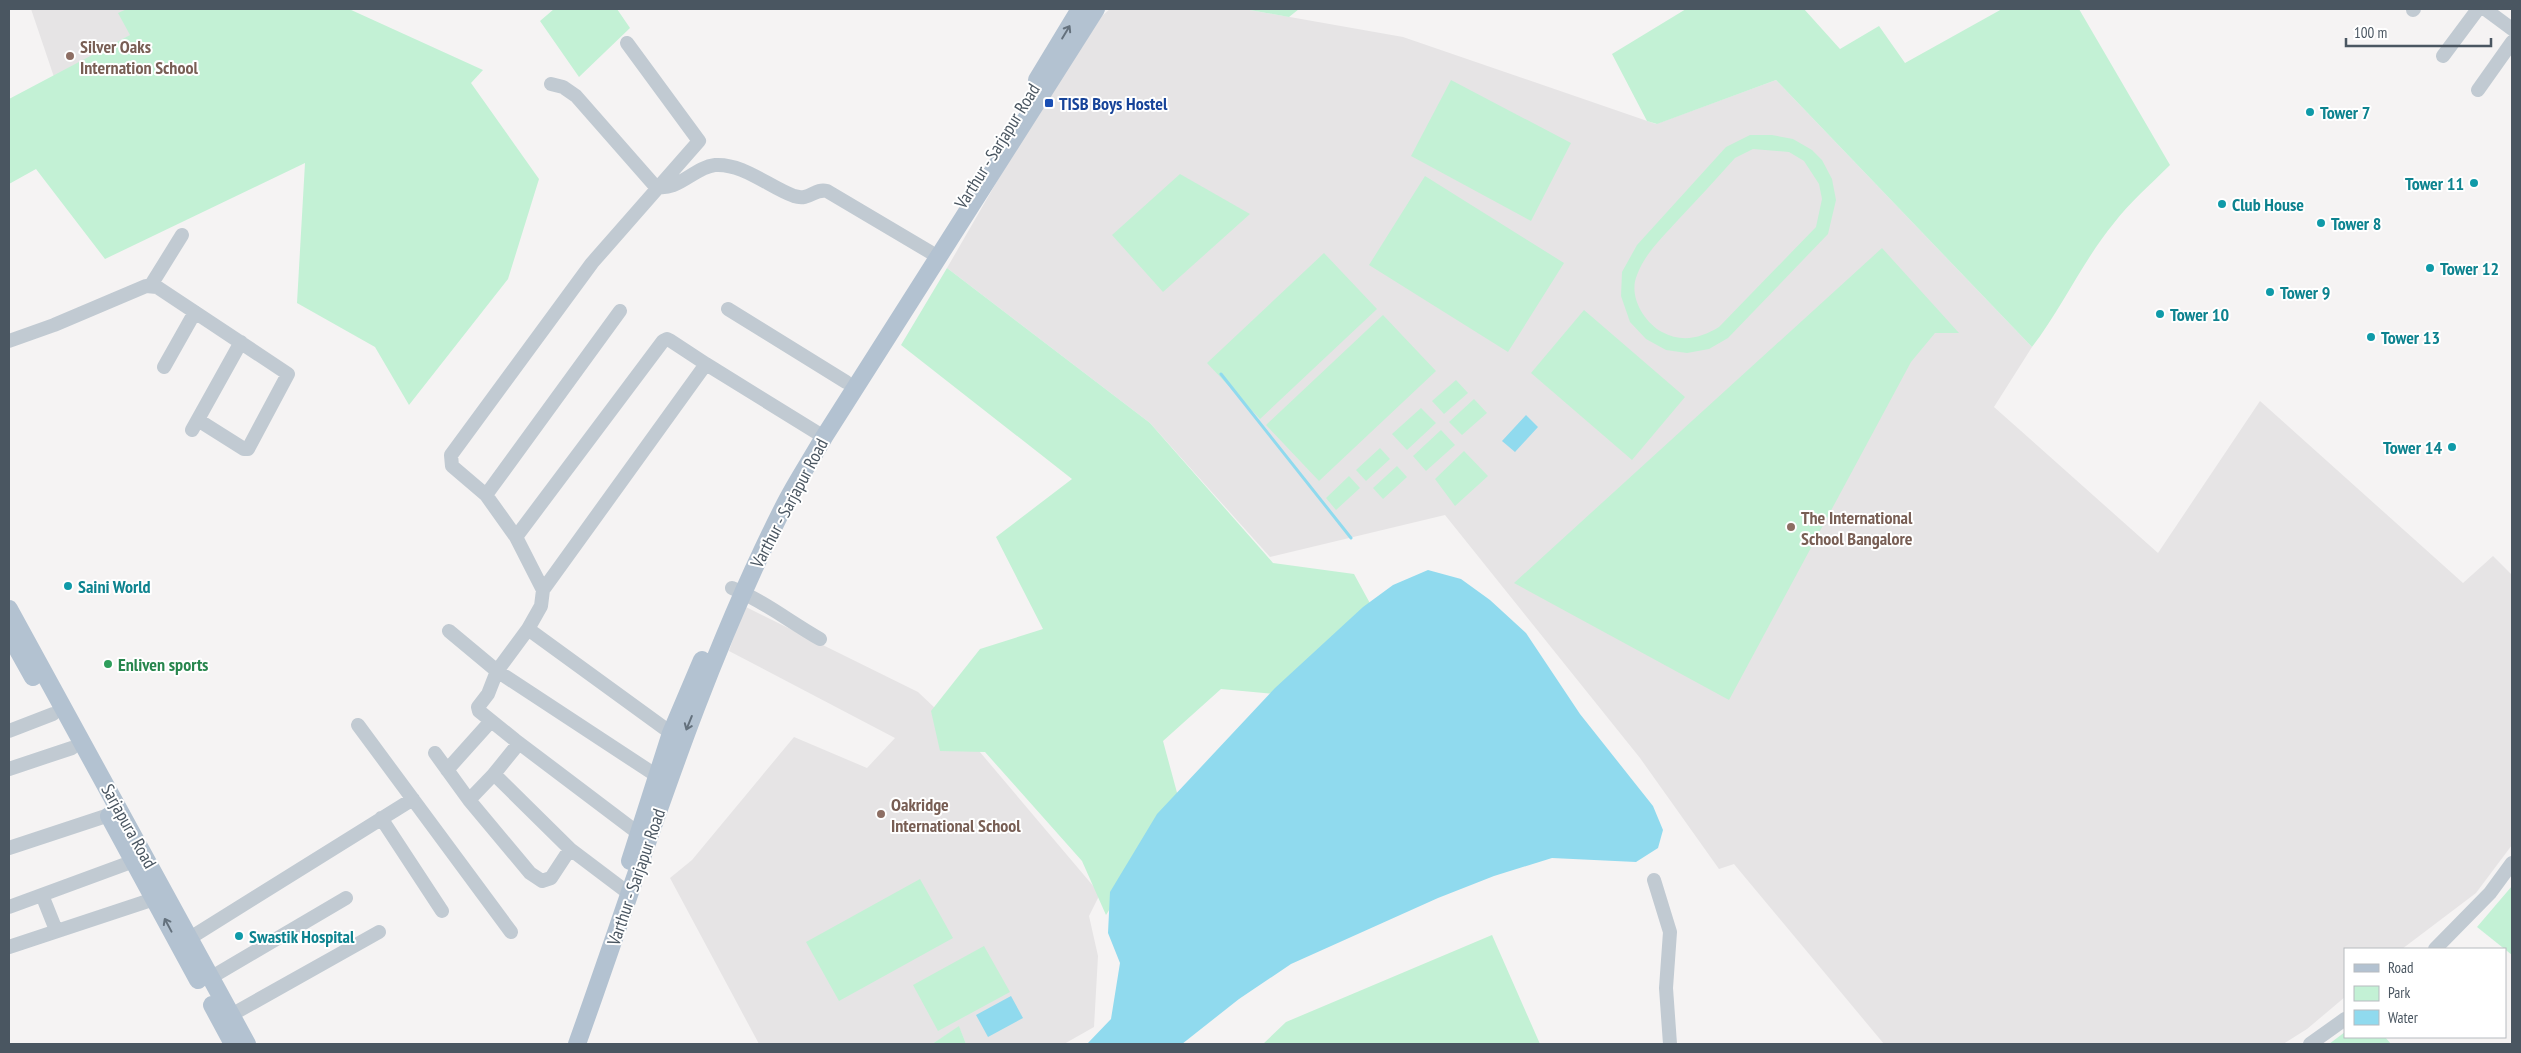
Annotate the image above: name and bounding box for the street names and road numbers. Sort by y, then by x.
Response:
street label: Varthur - Sarjapur Road [949,79,1045,214]
street label: Varthur - Sarjapur Road [745,434,833,573]
street label: Sarjapura Road [96,780,162,872]
street label: Varthur - Sarjapur Road [601,806,670,949]

